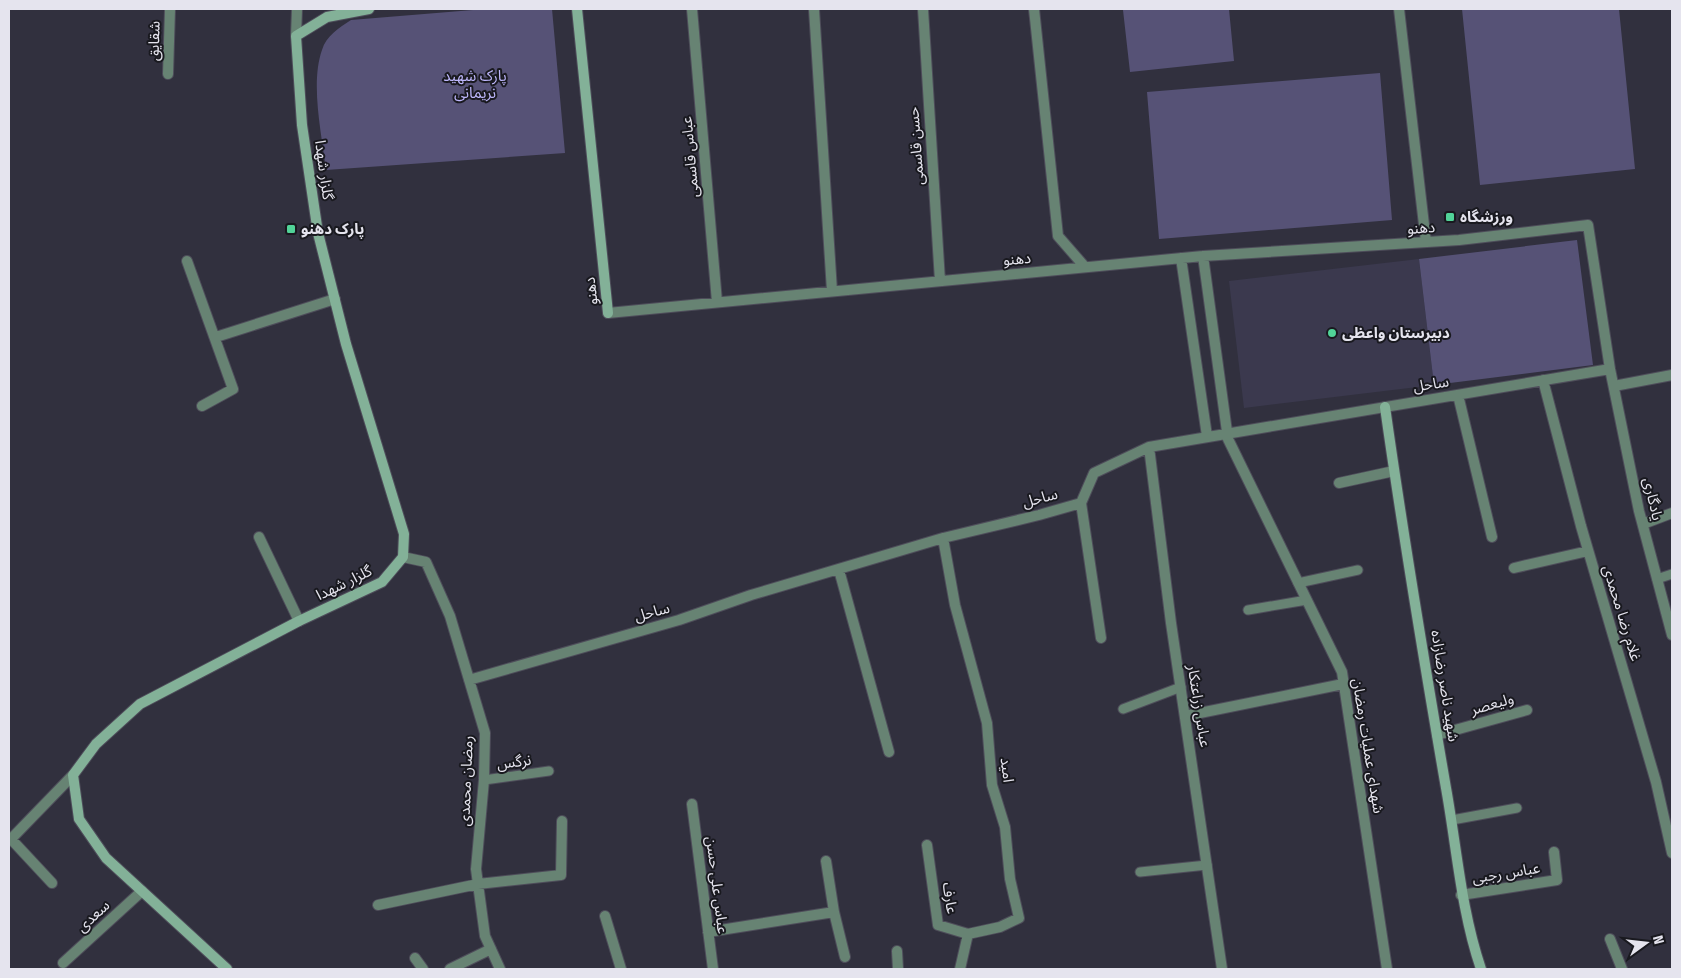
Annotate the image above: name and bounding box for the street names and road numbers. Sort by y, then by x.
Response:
street label: شقایق [144,20,165,61]
street label: حسن قاسمی [904,106,928,186]
street label: عباس قاسمی [677,115,703,198]
street label: گلزار شهدا [311,139,337,202]
street label: دهنو [1406,218,1436,238]
street label: دهنو [1002,249,1032,269]
street label: دهنو [581,276,601,306]
street label: ساحل [1412,372,1450,396]
street label: یادگاری [1639,476,1667,522]
street label: ساحل [1020,485,1060,511]
street label: گلزار شهدا [313,561,376,604]
street label: غلام رضا محمدی [1597,563,1645,664]
street label: ساحل [632,599,672,625]
street label: شهید ناصر رضازاده [1427,629,1463,743]
street label: عباس زراعتکار [1183,662,1214,749]
street label: شهدای عملیات رمضان [1348,677,1388,815]
street label: ولیعصر [1467,689,1516,719]
street label: رمضان محمدی [455,735,477,827]
street label: نرگس [496,751,532,773]
street label: امید [997,756,1017,784]
street label: عباس علی حسن [702,835,732,935]
street label: عباس رجبی [1471,859,1542,887]
street label: عارف [939,881,961,915]
street label: سعدی [73,896,114,936]

